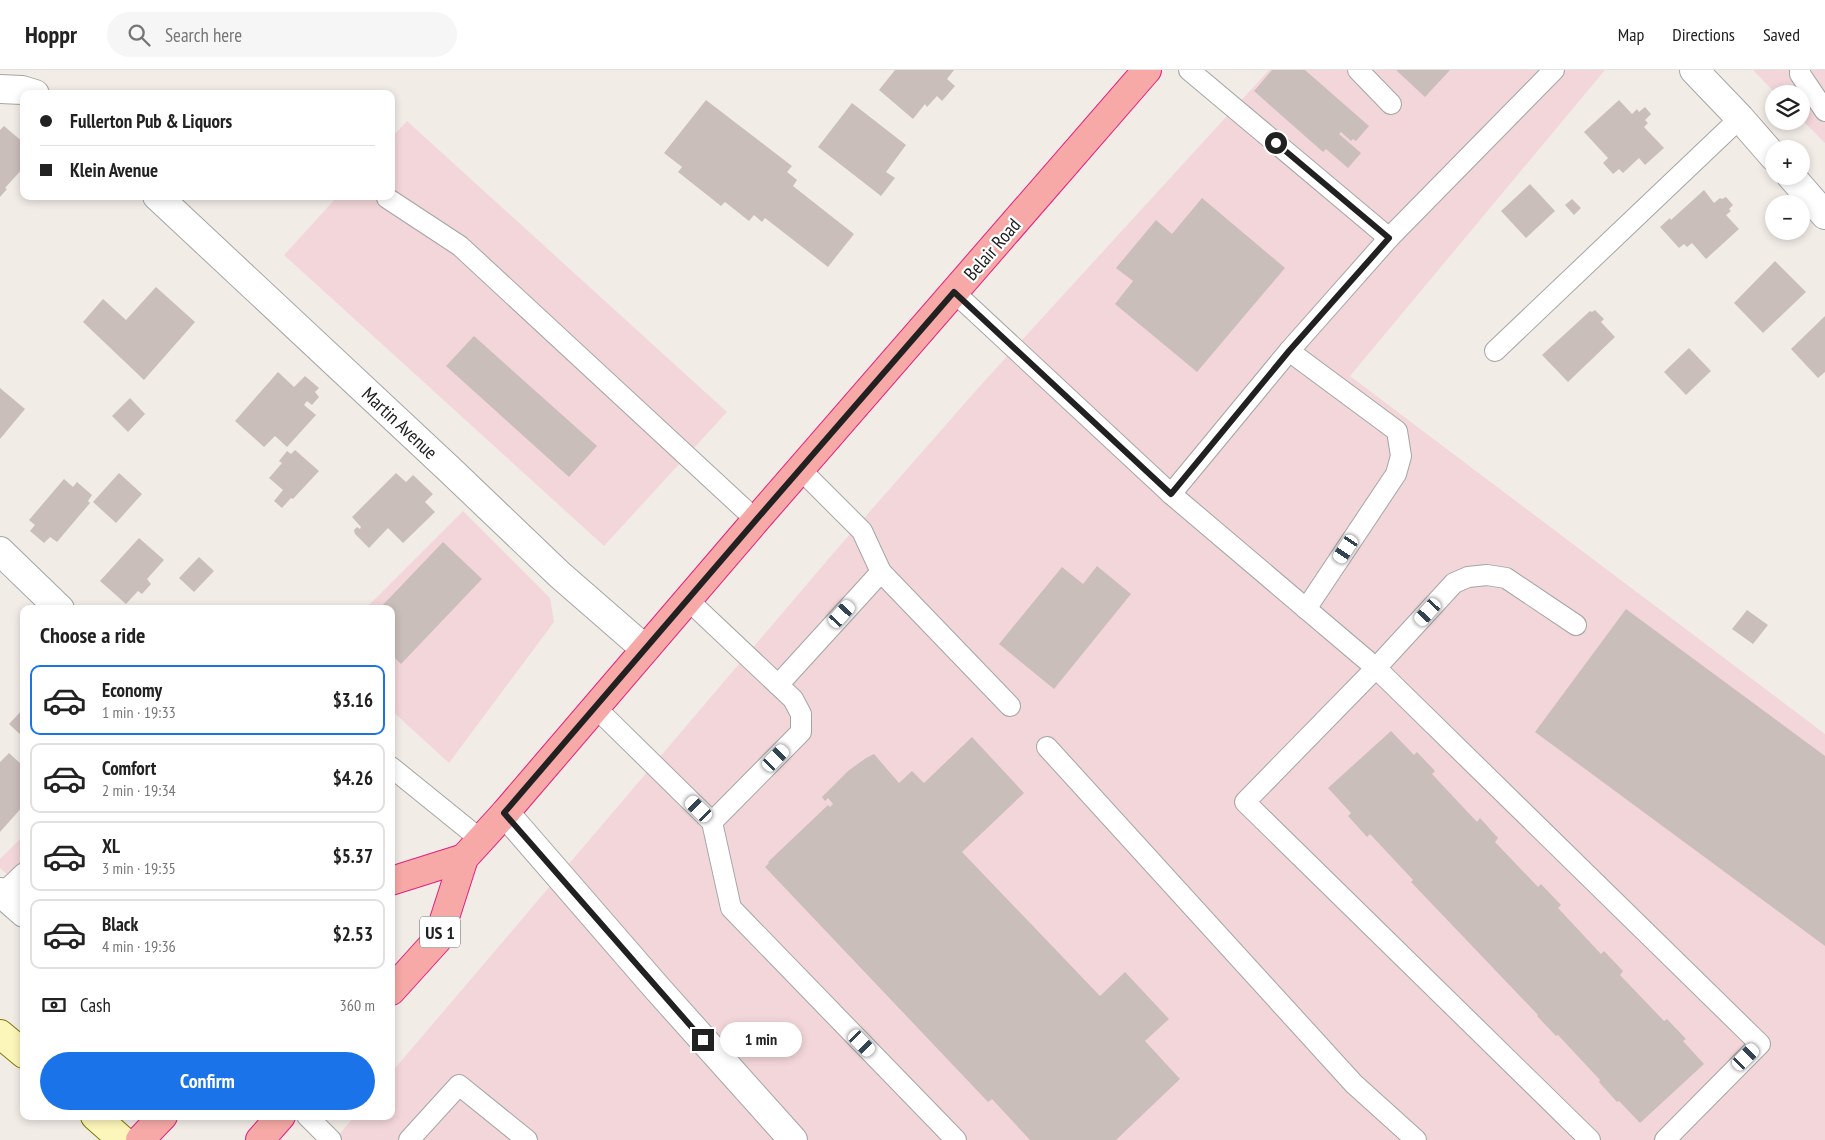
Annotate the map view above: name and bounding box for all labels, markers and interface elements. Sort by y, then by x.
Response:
search box [107,12,457,57]
text: Hoppr [25,19,77,50]
icon: search [125,21,153,49]
text: Search here [165,23,242,47]
text: Map [1618,23,1644,46]
text: Directions [1672,23,1735,46]
text: Saved [1763,23,1800,46]
map controls [1765,85,1810,240]
button: layers [1765,85,1810,130]
text: Fullerton Pub & Liquors [70,109,232,133]
route start [1265,132,1287,154]
button: + [1765,140,1810,185]
text: Klein Avenue [70,158,158,182]
button: − [1765,195,1810,240]
street label: Belair Road [958,213,1026,285]
street label: Martin Avenue [357,382,443,464]
car [1331,532,1360,566]
car [1412,596,1443,628]
car [826,598,857,630]
text: Choose a ride [40,621,145,649]
icon: car [42,678,87,723]
text: Economy [102,678,162,702]
text: $3.16 [333,688,373,712]
text: 1 min · 19:33 [102,702,176,722]
car [760,742,791,774]
icon: car [42,756,87,801]
text: Comfort [102,756,156,780]
text: $4.26 [333,766,373,790]
text: 2 min · 19:34 [102,780,176,800]
car [682,793,715,825]
icon: car [42,834,87,879]
text: XL [102,834,120,858]
text: $5.37 [333,844,373,868]
text: 3 min · 19:35 [102,858,176,878]
icon: car [42,912,87,957]
text: Black [102,912,138,936]
road number: US 1 [420,916,460,948]
text: $2.53 [333,922,373,946]
text: 4 min · 19:36 [102,936,176,956]
icon: cash [40,991,68,1019]
text: Cash [80,993,111,1017]
text: 360 m [340,995,375,1015]
callout: 1 min [720,1022,803,1058]
car [846,1027,877,1059]
route end [692,1029,714,1051]
text: 1 min [745,1029,777,1049]
car [1730,1041,1761,1073]
button: Confirm [40,1052,375,1110]

